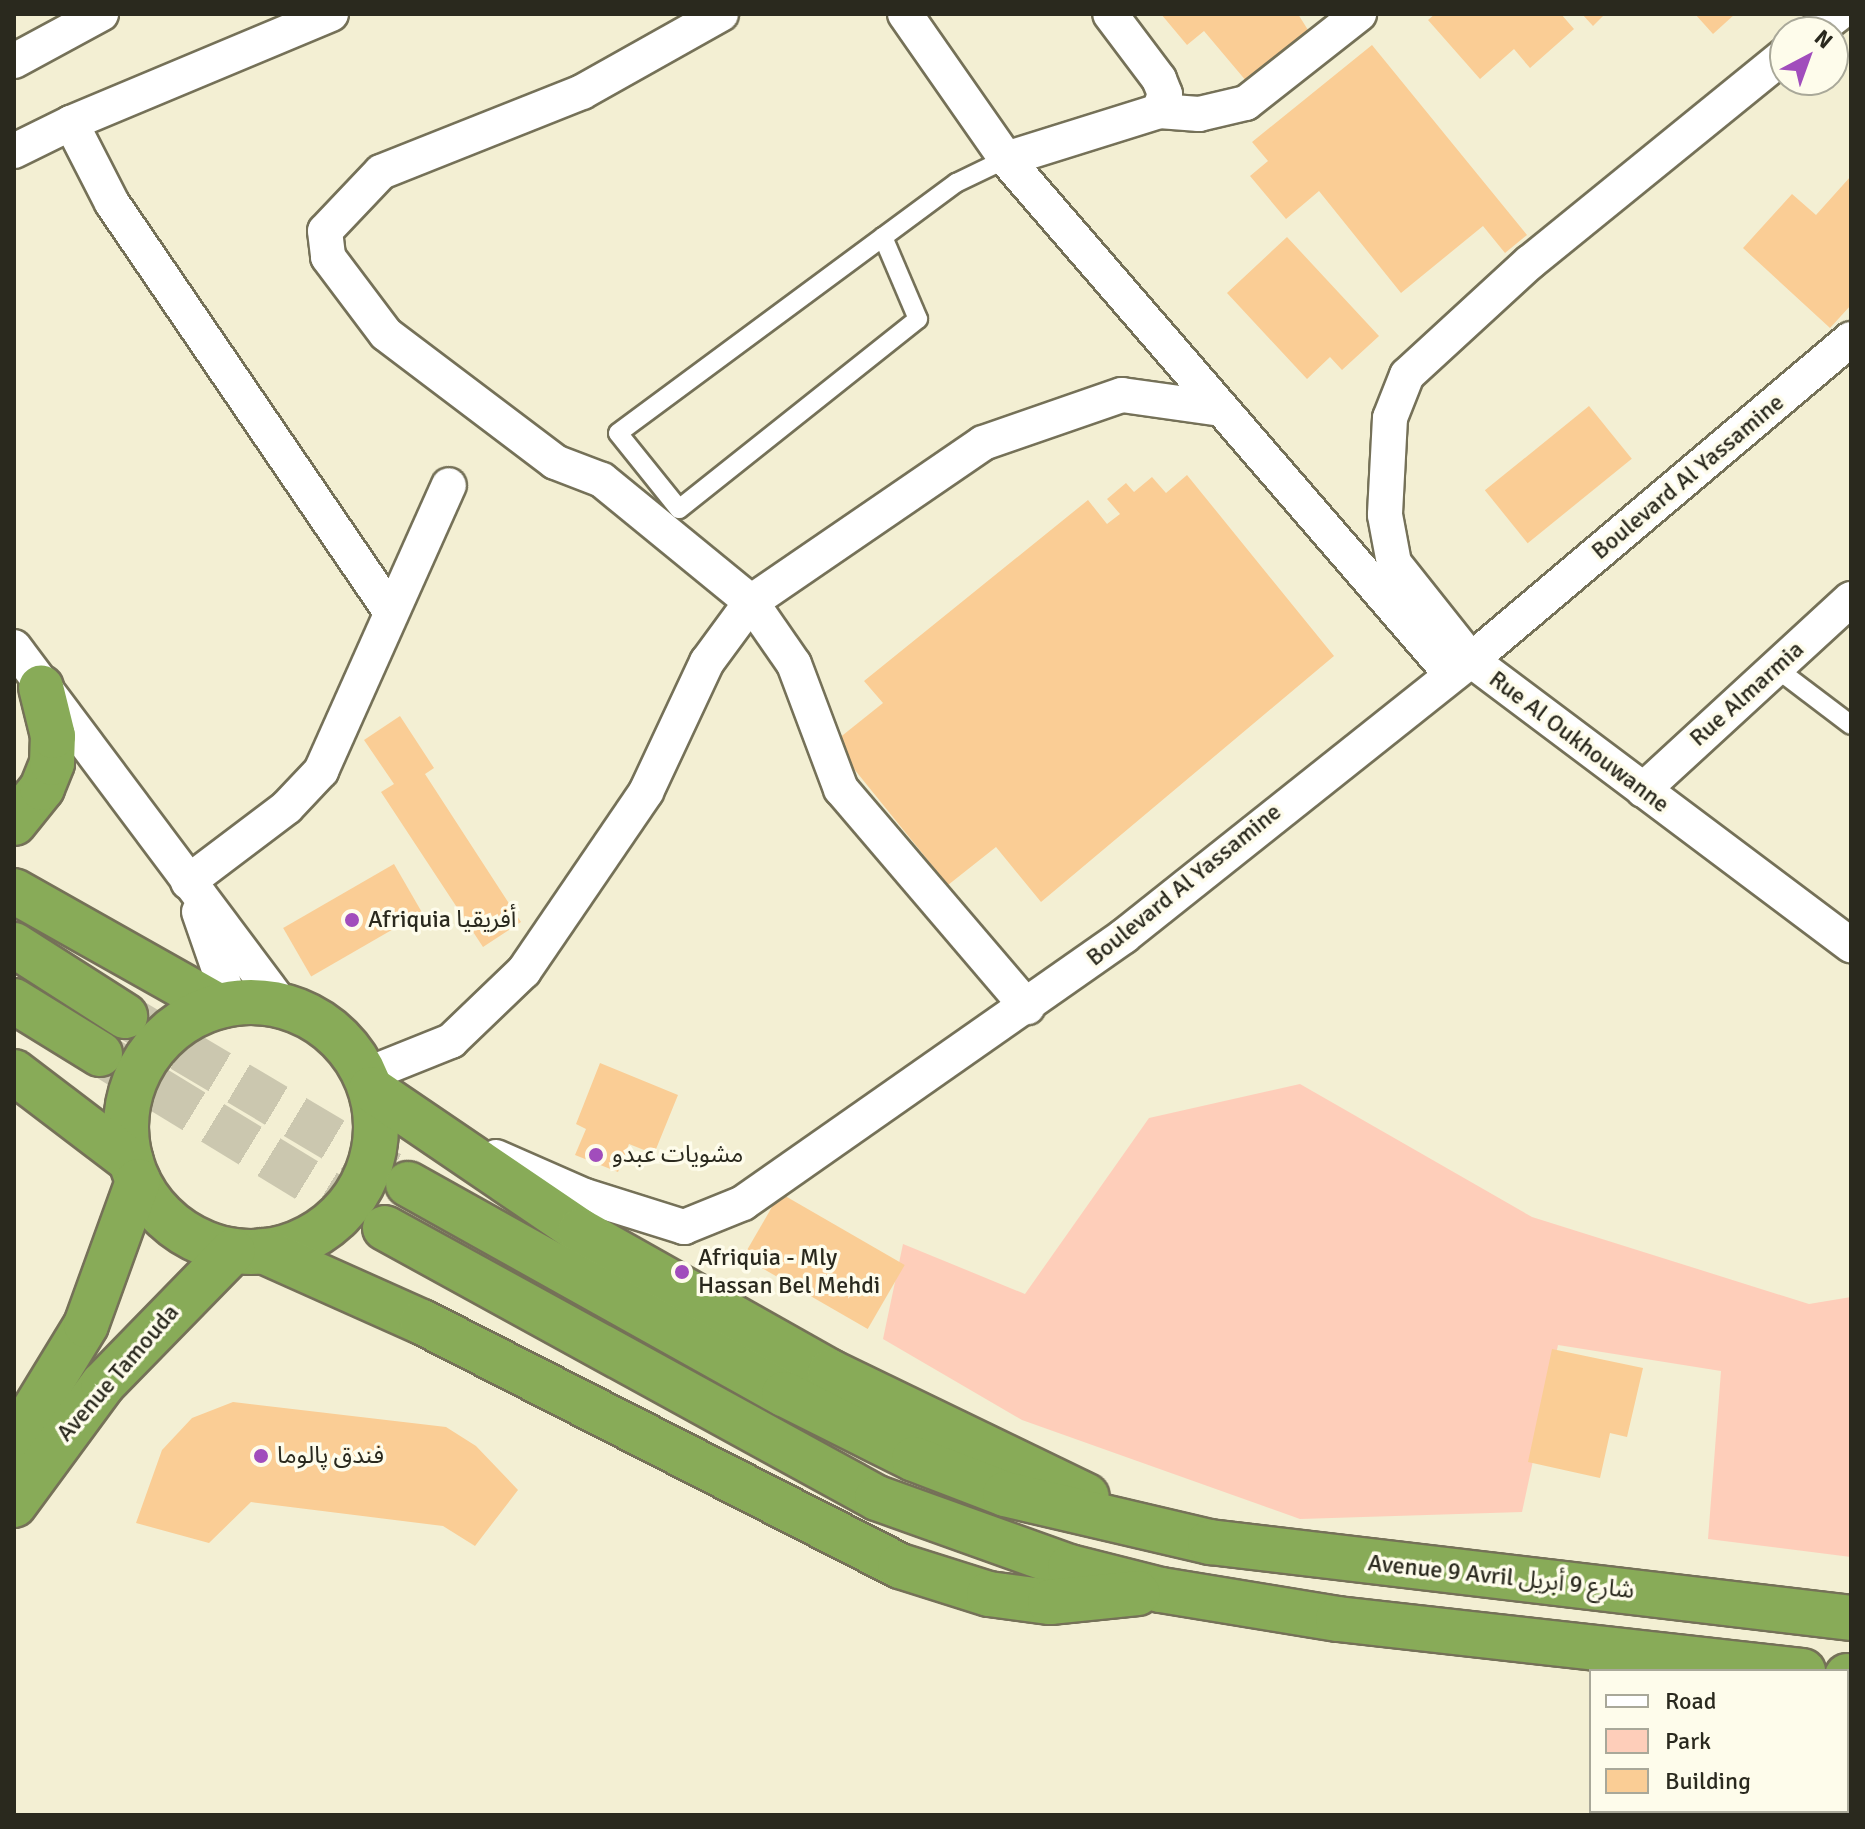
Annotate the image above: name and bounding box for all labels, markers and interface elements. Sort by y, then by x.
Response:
north arrow [1769,16,1849,96]
text: N [1809,24,1838,54]
street label: Boulevard Al Yassamine [1586,388,1790,566]
street label: Rue Almarmia [1684,635,1810,753]
street label: Rue Al Oukhouwanne [1483,665,1675,819]
street label: Boulevard Al Yassamine [1081,798,1287,972]
place label: Afriquia أفريقيا [368,906,516,934]
marker: Afriquia أفريقيا [343,911,361,929]
place label: مشويات عبدو [612,1141,743,1169]
marker: مشويات عبدو [587,1146,605,1164]
place label: Afriquia - Mly Hassan Bel Mehdi [698,1244,880,1300]
marker: Afriquia - Mly Hassan Bel Mehdi [673,1263,691,1281]
street label: Avenue Tamouda [51,1299,185,1447]
place label: فندق پالوما [277,1442,384,1470]
marker: فندق پالوما [252,1447,270,1465]
street label: Avenue 9 Avril شارع 9 أبريل [1366,1549,1636,1605]
legend [1589,1669,1849,1813]
text: Road [1665,1686,1716,1716]
text: Park [1665,1726,1711,1756]
text: Building [1665,1766,1751,1796]

